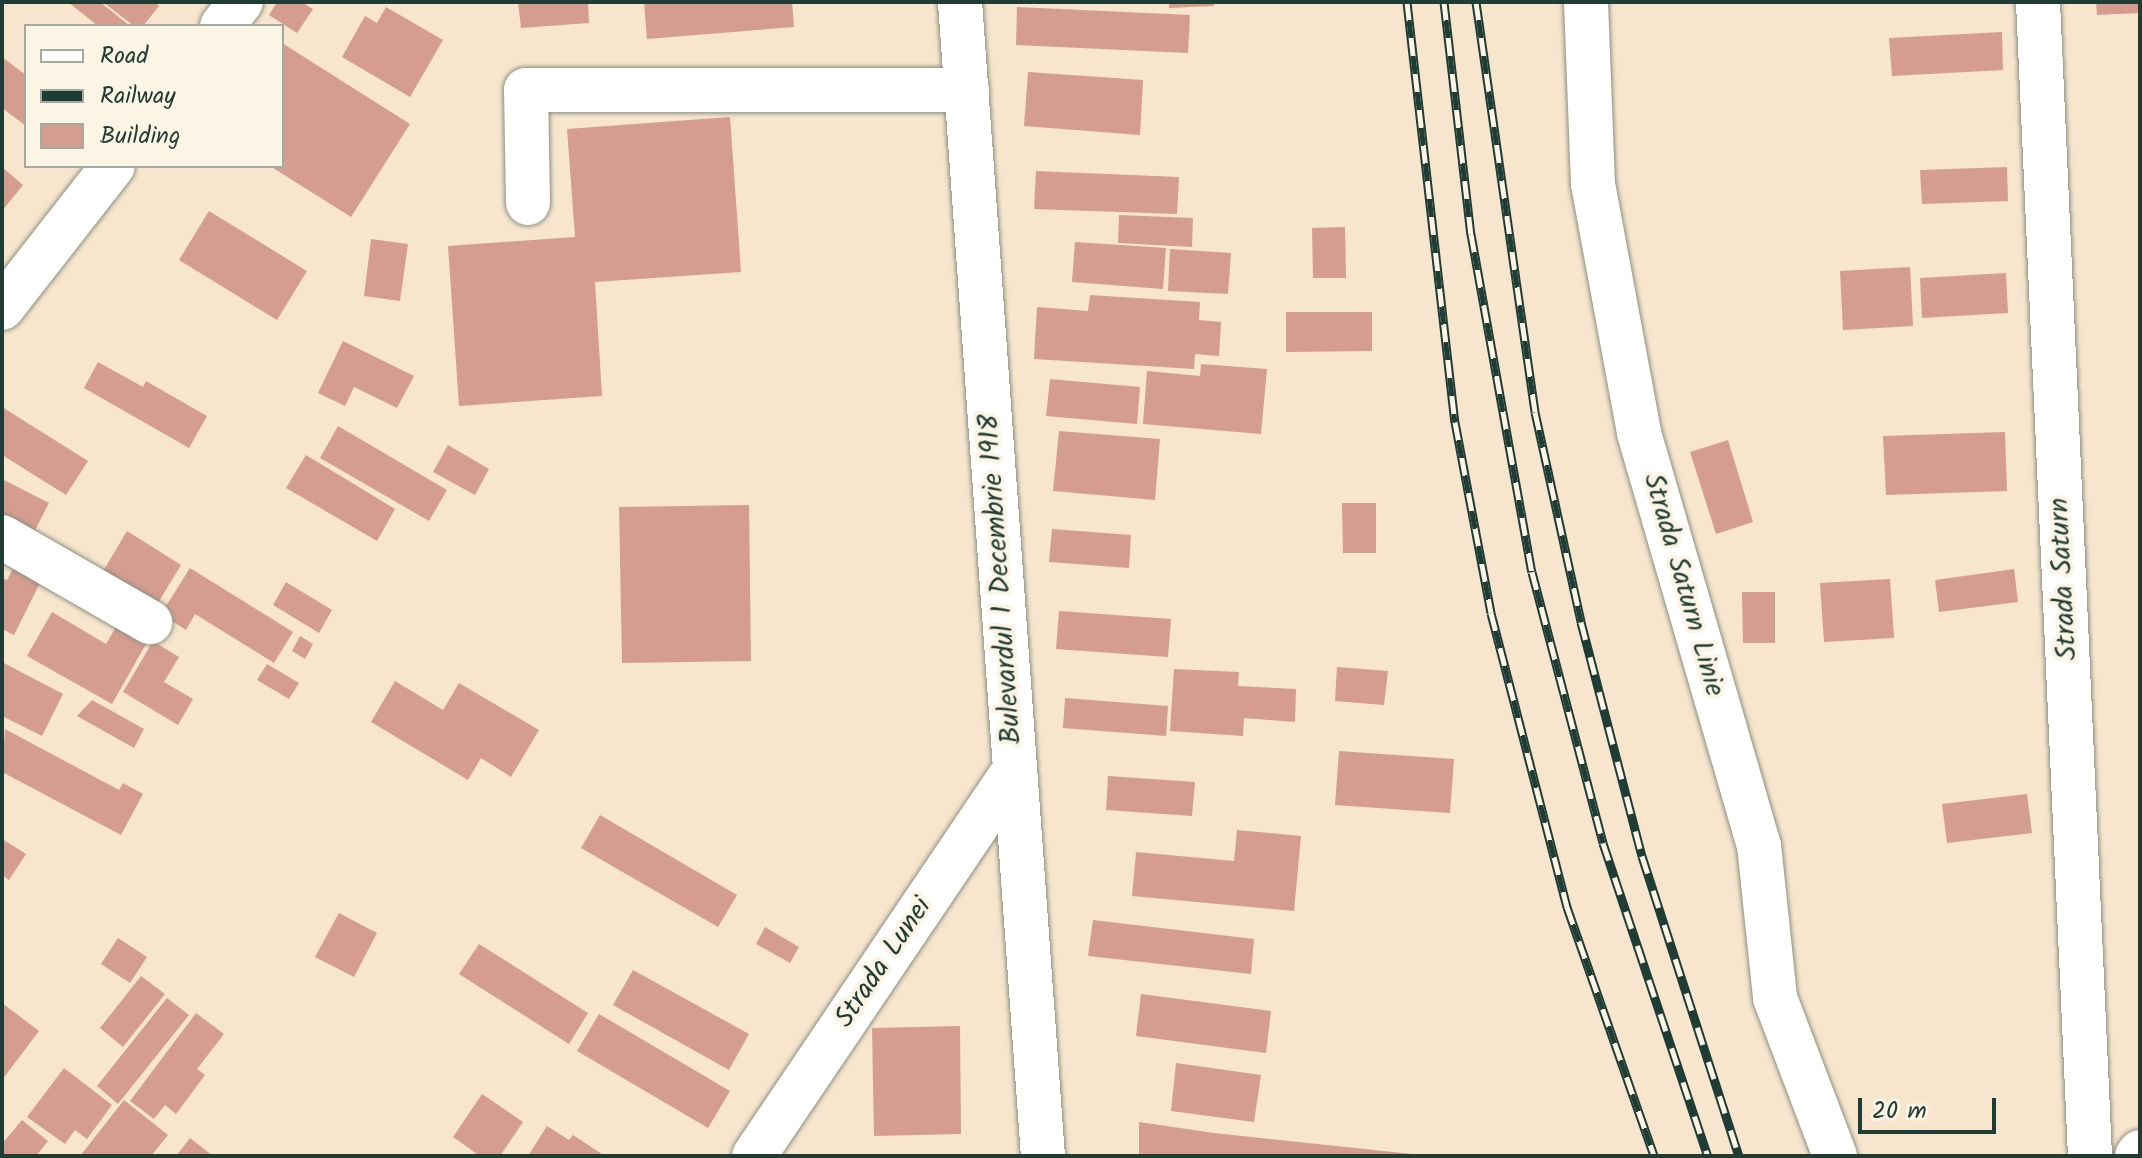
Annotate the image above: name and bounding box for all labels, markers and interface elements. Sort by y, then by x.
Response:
legend [24,24,284,168]
text: Road [100,37,148,76]
text: Railway [100,77,176,116]
text: Building [100,117,180,156]
street label: Bulevardul 1 Decembrie 1918 [973,413,1029,745]
street label: Strada Saturn Linie [1635,470,1731,700]
street label: Strada Saturn [2043,497,2085,661]
street label: Strada Lunei [828,892,940,1034]
scale bar [1862,1082,2000,1132]
text: 20 m [1872,1092,1927,1131]

